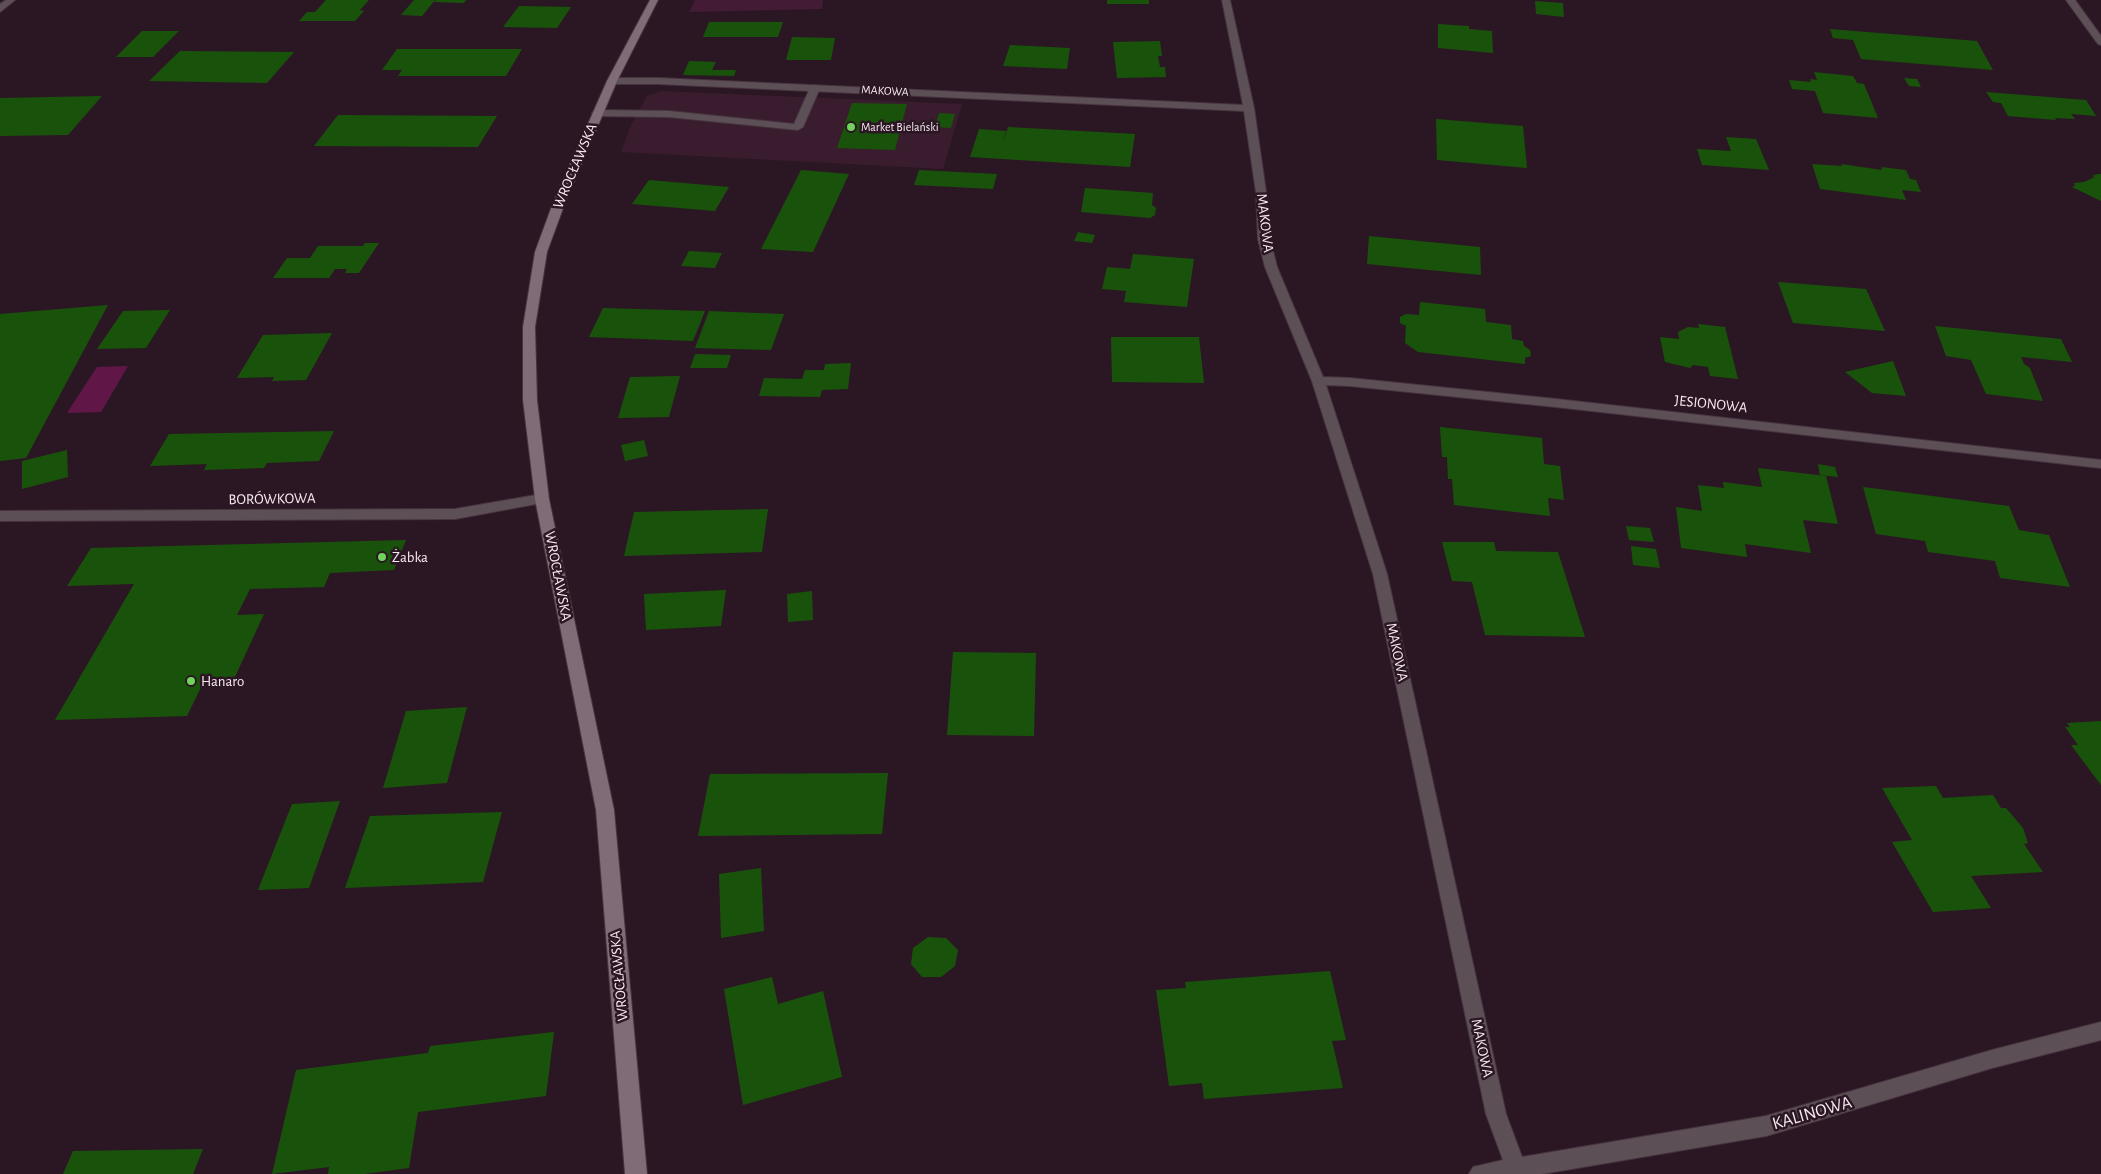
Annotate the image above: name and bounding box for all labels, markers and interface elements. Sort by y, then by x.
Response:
street label: MAKOWA [861,83,909,99]
place label: Market Bielański [861,120,939,134]
street label: WROCŁAWSKA [549,121,601,211]
marker: Market Bielański [845,121,857,133]
street label: MAKOWA [1252,192,1278,254]
street label: JESIONOWA [1674,391,1748,417]
street label: BORÓWKOWA [228,489,316,509]
street label: WROCŁAWSKA [541,530,575,622]
place label: Żabka [392,548,428,566]
marker: Żabka [376,551,388,563]
street label: MAKOWA [1382,621,1412,683]
place label: Hanaro [201,672,244,690]
marker: Hanaro [185,675,197,687]
street label: WROCŁAWSKA [606,930,632,1022]
street label: MAKOWA [1467,1017,1497,1079]
street label: KALINOWA [1770,1091,1854,1135]

